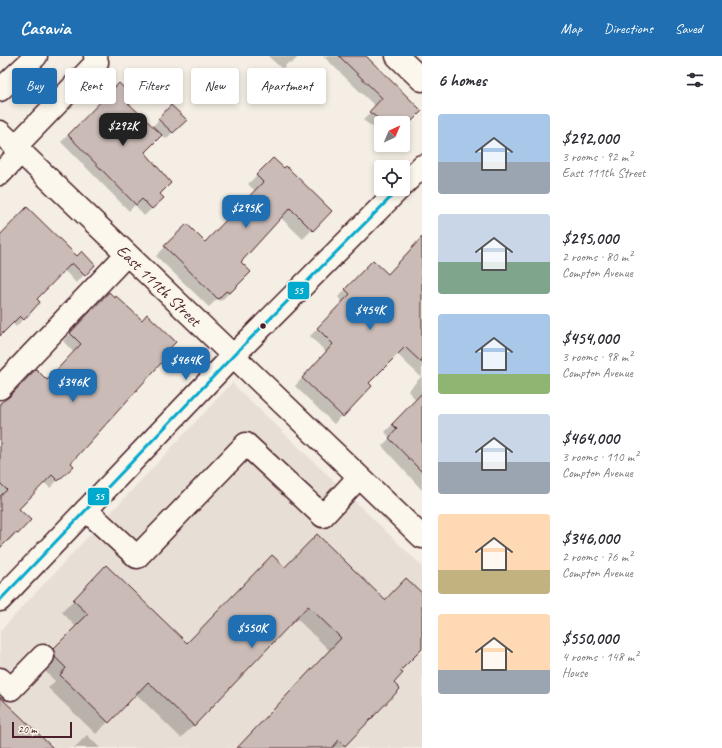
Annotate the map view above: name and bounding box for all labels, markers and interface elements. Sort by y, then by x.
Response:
text: Casavia [20,16,70,40]
text: Map [561,20,582,37]
text: Directions [604,20,653,37]
text: Saved [675,20,702,37]
chip: Buy [12,68,57,104]
chip: Rent [65,68,116,104]
chip: Filters [124,68,183,104]
chip: New [191,68,239,104]
chip: Apartment [247,68,326,104]
icon: filters [684,69,706,91]
text: 6 homes [438,70,486,91]
pin: $292K [95,113,151,147]
north arrow [374,116,410,152]
map controls [374,116,410,196]
text: $292K [108,118,138,134]
text: $292,000 [562,128,619,149]
icon: home [470,130,518,178]
text: 3 rooms · 92 m² [562,149,632,165]
button: locate [374,160,410,196]
text: East 111th Street [562,165,645,181]
pin: $295K [218,195,274,229]
text: $295K [231,200,261,216]
text: $295,000 [562,228,618,249]
icon: home [470,230,518,278]
street label: East 111th Street [112,240,207,332]
text: 2 rooms · 80 m² [562,249,632,265]
text: Compton Avenue [562,265,633,281]
line badge: 55 [287,281,310,300]
text: 55 [293,283,304,297]
pin: $454K [342,297,398,331]
text: $454K [355,302,385,318]
unlabelled marker [258,321,268,331]
text: $454,000 [562,328,619,349]
icon: home [470,330,518,378]
pin: $464K [158,347,214,381]
text: 3 rooms · 98 m² [562,349,632,365]
text: $464K [171,352,201,368]
text: Compton Avenue [562,365,633,381]
pin: $346K [45,369,101,403]
text: $346K [58,374,88,390]
text: $464,000 [562,428,619,449]
icon: home [470,430,518,478]
text: 3 rooms · 110 m² [562,449,638,465]
text: Compton Avenue [562,465,633,481]
line badge: 55 [87,487,110,506]
text: 55 [94,489,105,503]
text: $346,000 [562,528,619,549]
icon: home [470,530,518,578]
text: 2 rooms · 76 m² [562,549,632,565]
text: Compton Avenue [562,565,633,581]
pin: $550K [224,615,280,649]
text: $550K [237,620,267,636]
text: $550,000 [562,628,618,649]
icon: home [470,630,518,678]
text: 4 rooms · 148 m² [562,649,638,665]
text: House [562,665,587,681]
scale bar [12,720,72,739]
text: 20 m [18,722,37,736]

